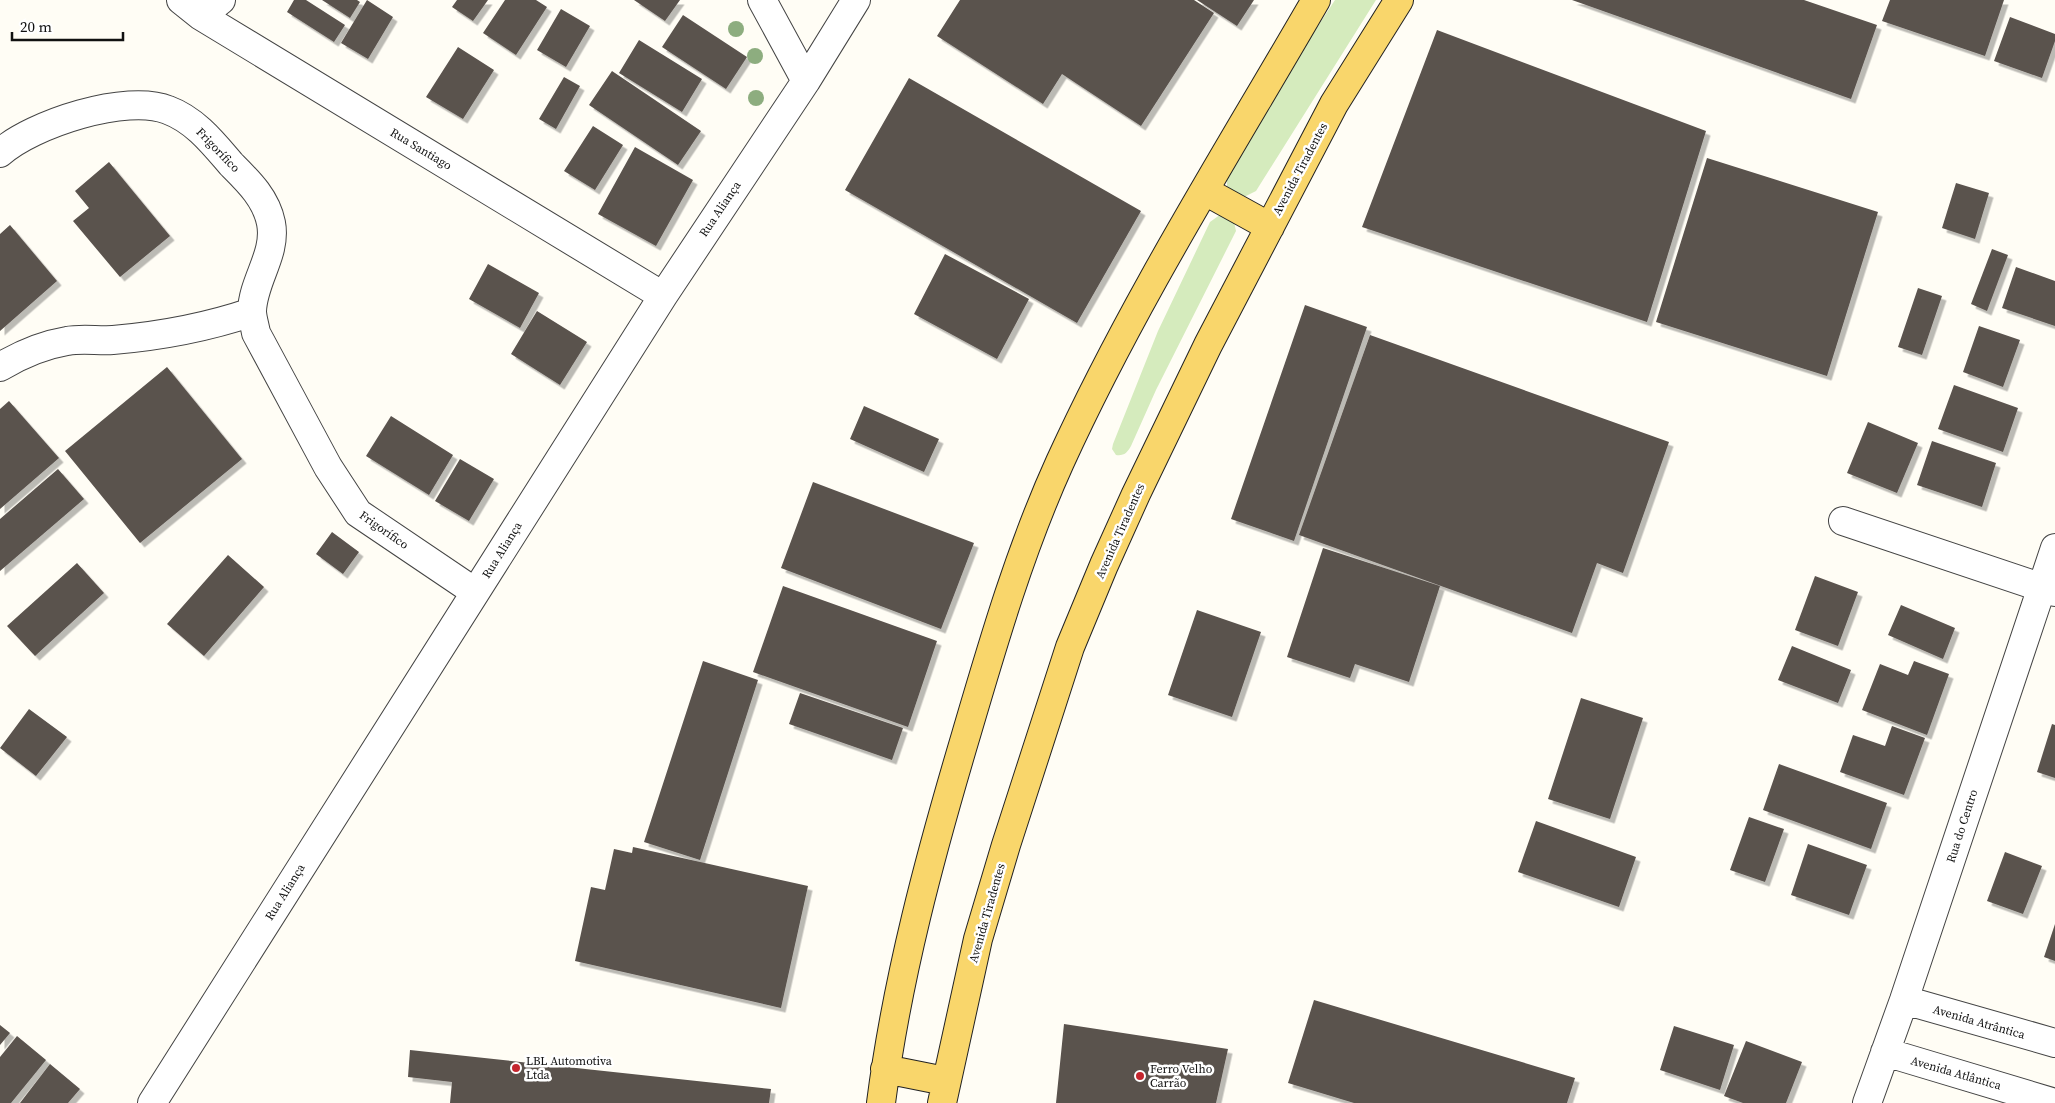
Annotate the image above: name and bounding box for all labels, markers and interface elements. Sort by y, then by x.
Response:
scale bar [12,10,124,42]
text: 20 m [20,16,52,37]
street label: Avenida Tiradentes [1269,120,1331,218]
street label: Frigorífico [193,124,244,176]
street label: Rua Santiago [387,124,455,174]
street label: Rua Aliança [695,177,745,240]
street label: Avenida Tiradentes [1092,481,1148,581]
street label: Frigorífico [356,507,412,553]
street label: Rua Aliança [478,518,526,581]
street label: Rua do Centro [1943,787,1981,865]
street label: Rua Aliança [261,860,309,923]
street label: Avenida Tiradentes [965,861,1009,965]
street label: Avenida Atrântica [1931,1001,2028,1043]
street label: Avenida Atlântica [1909,1052,2004,1094]
place label: LBL Automotiva Ltda [526,1053,613,1083]
place label: Ferro Velho Carrão [1150,1061,1213,1091]
marker: LBL Automotiva Ltda [510,1062,522,1074]
marker: Ferro Velho Carrão [1134,1070,1146,1082]

